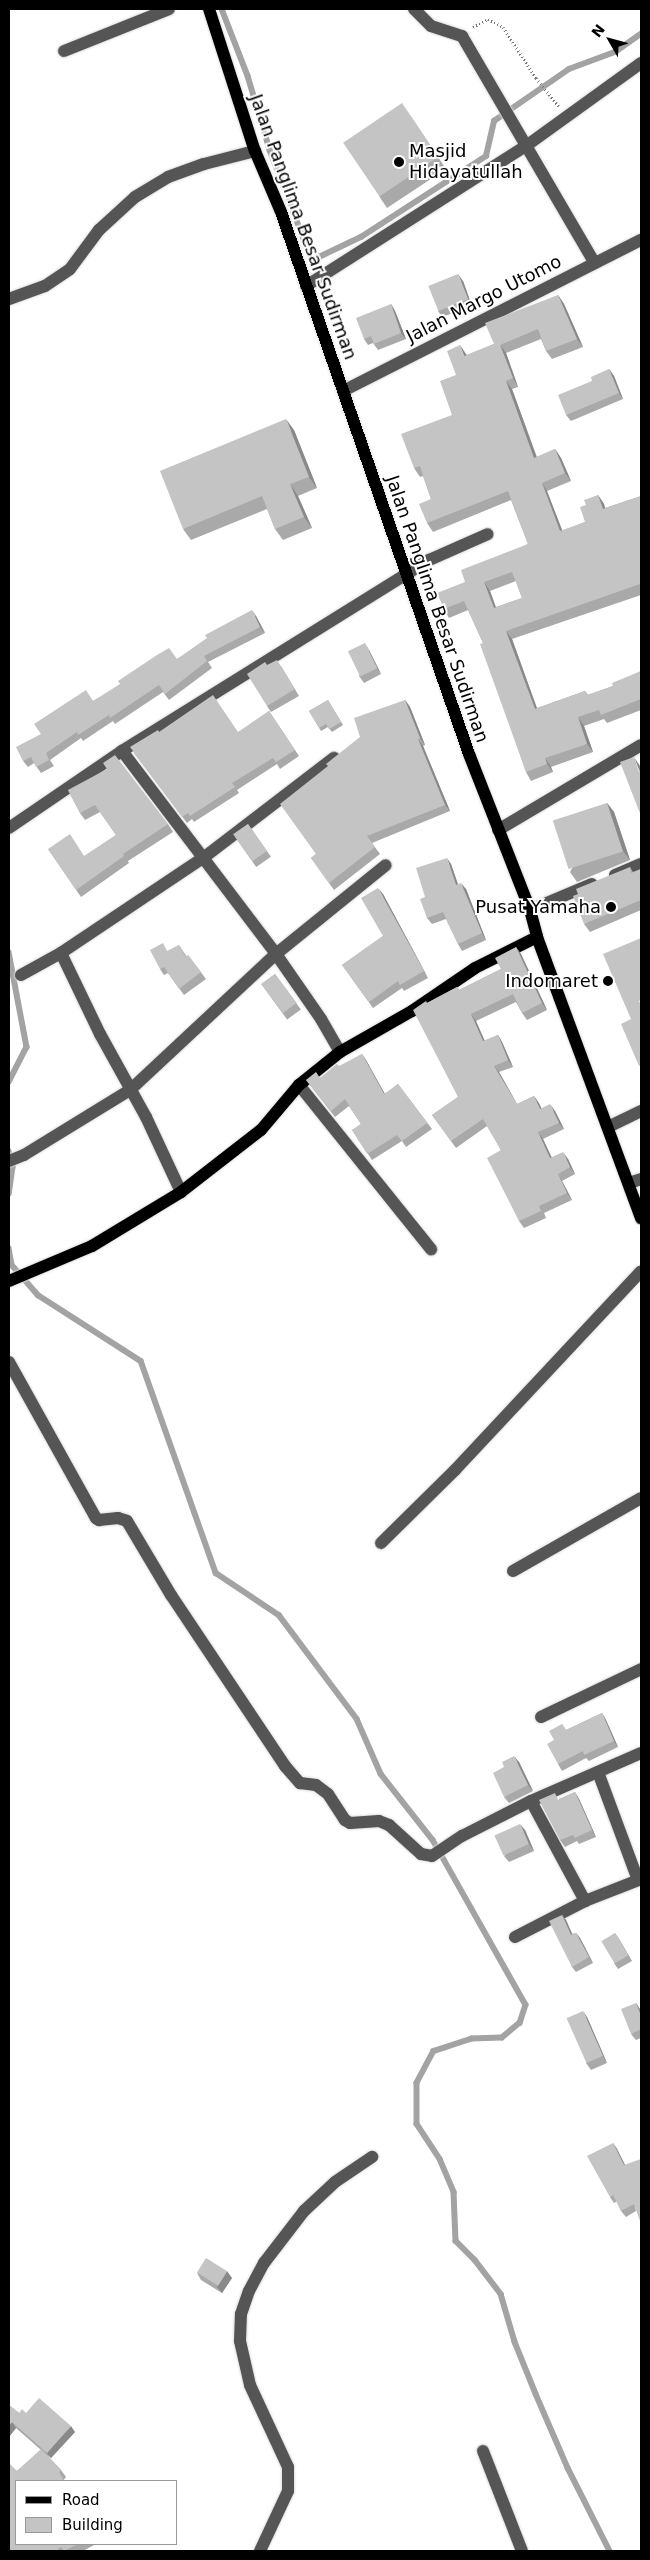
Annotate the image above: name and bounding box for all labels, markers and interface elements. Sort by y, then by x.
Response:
north arrow [585,15,635,65]
text: N [588,21,608,40]
street label: Jalan Panglima Besar Sudirman [245,91,361,363]
place label: Masjid Hidayatullah [409,141,523,183]
marker: Masjid Hidayatullah [393,156,405,168]
street label: Jalan Margo Utomo [403,251,565,347]
street label: Jalan Panglima Besar Sudirman [381,473,493,745]
place label: Pusat Yamaha [475,896,601,918]
marker: Pusat Yamaha [605,901,617,913]
place label: Indomaret [505,970,598,992]
marker: Indomaret [602,975,614,987]
legend [15,2480,178,2545]
text: Road [62,2491,100,2509]
text: Building [62,2516,123,2534]

